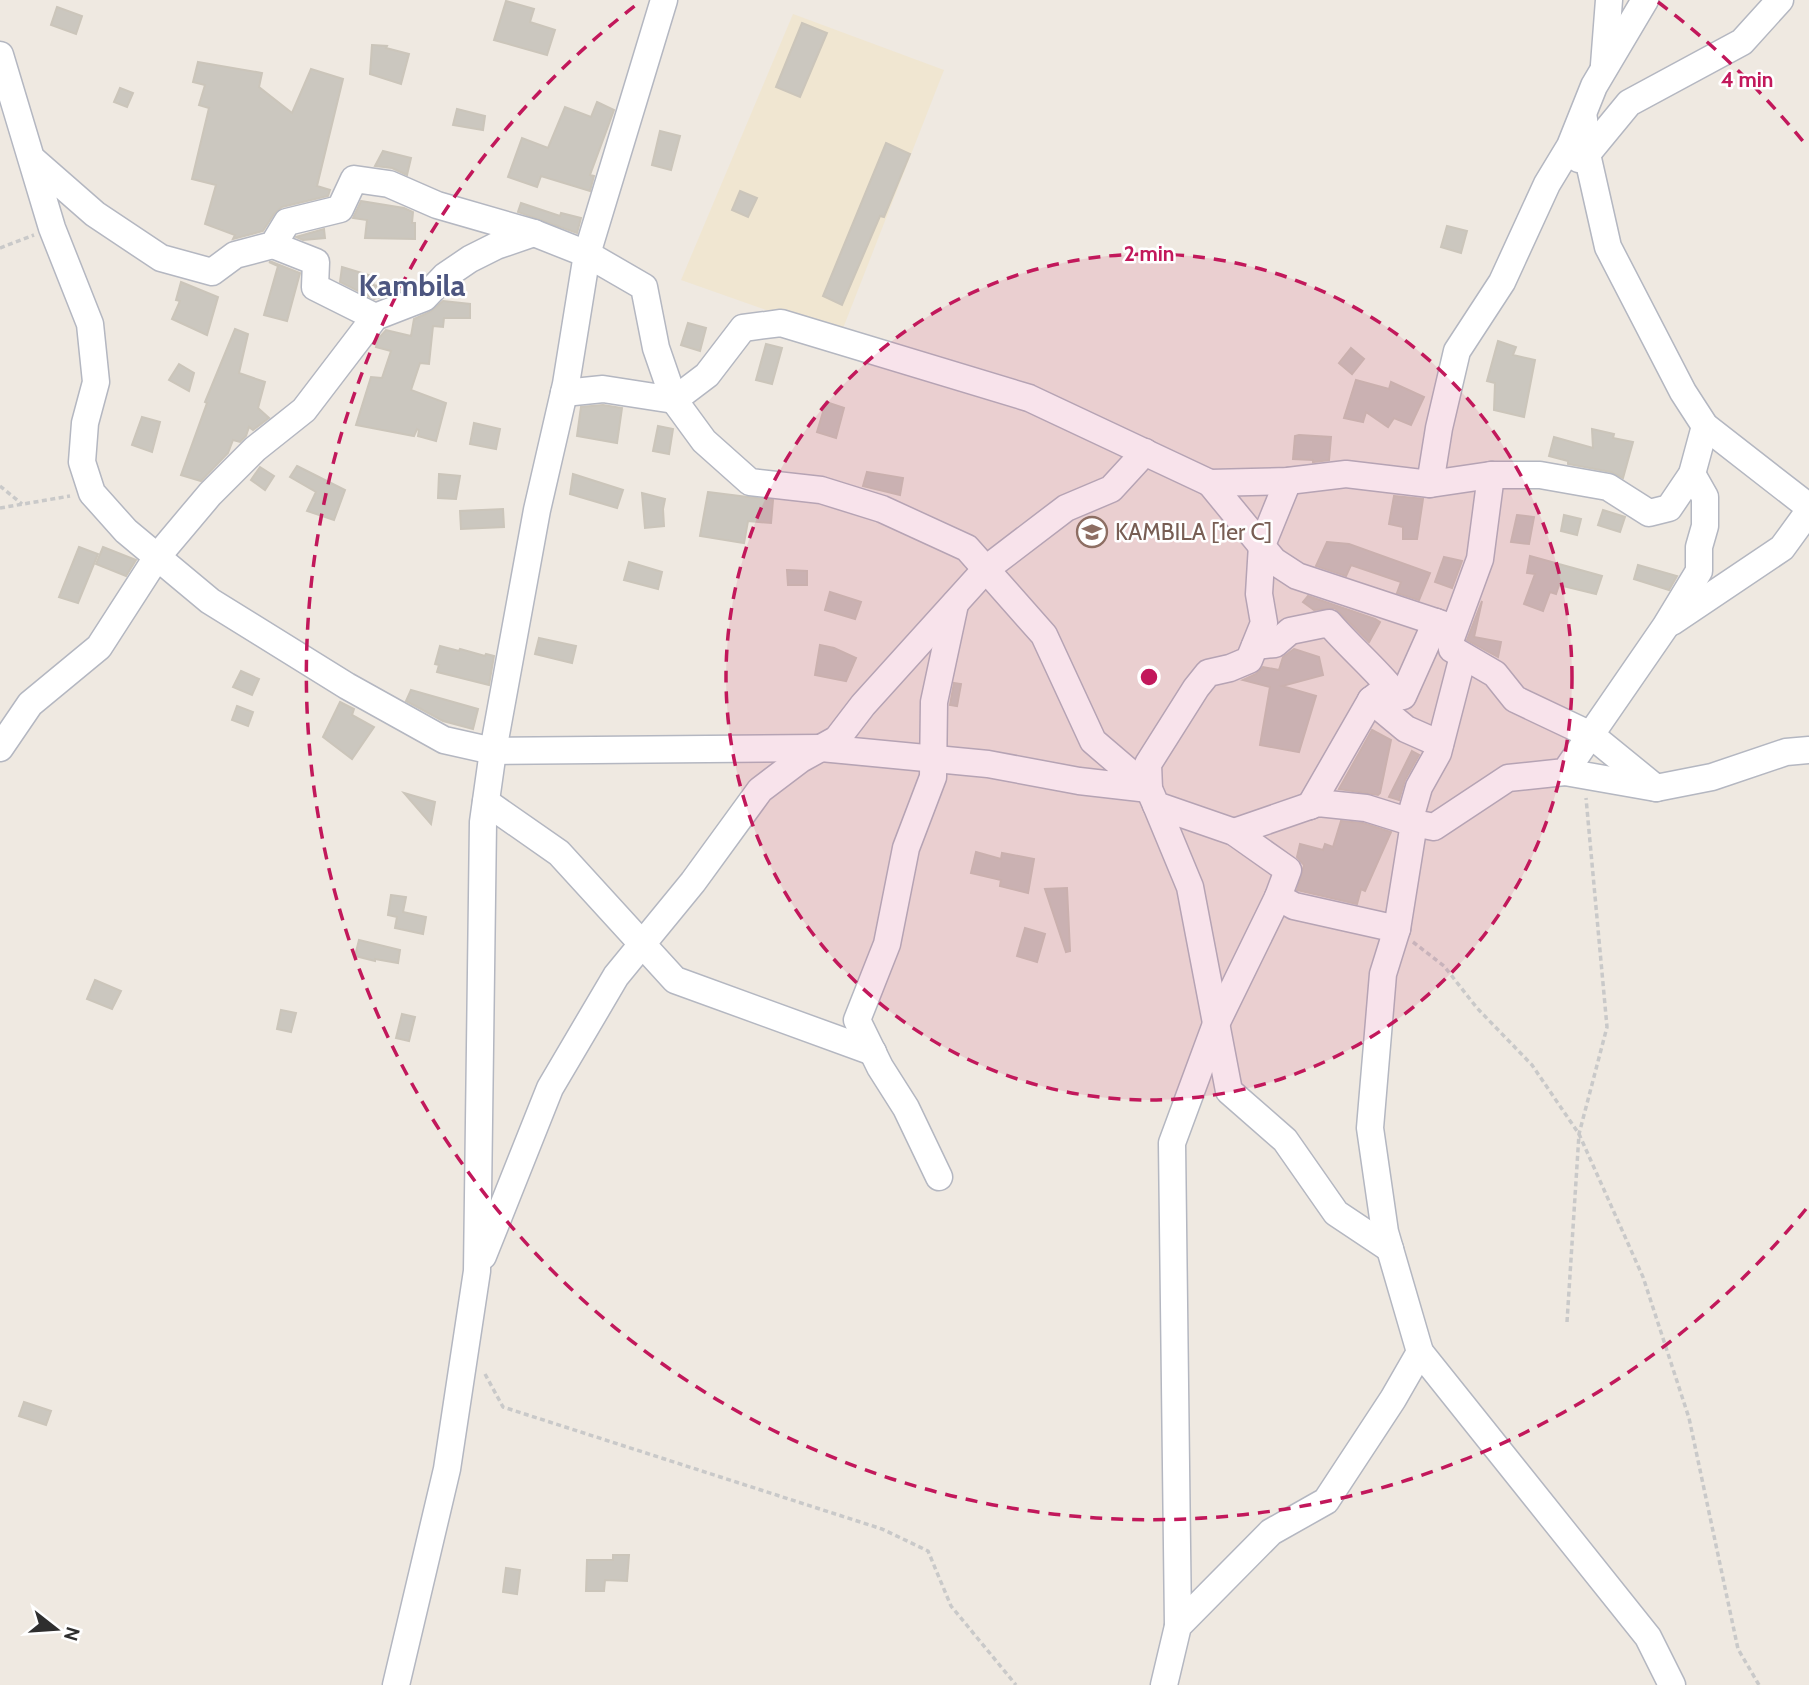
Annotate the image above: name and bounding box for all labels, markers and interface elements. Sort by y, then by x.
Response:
text: 4 min [1721,67,1773,92]
text: 2 min [1124,241,1174,266]
district label: Kambila [359,267,465,304]
school or university icon: KAMBILA [1er C] [1075,515,1109,549]
place label: KAMBILA [1er C] [1115,518,1272,546]
centre of rings [1137,665,1161,689]
north arrow [21,1594,91,1664]
text: N [59,1624,85,1644]

